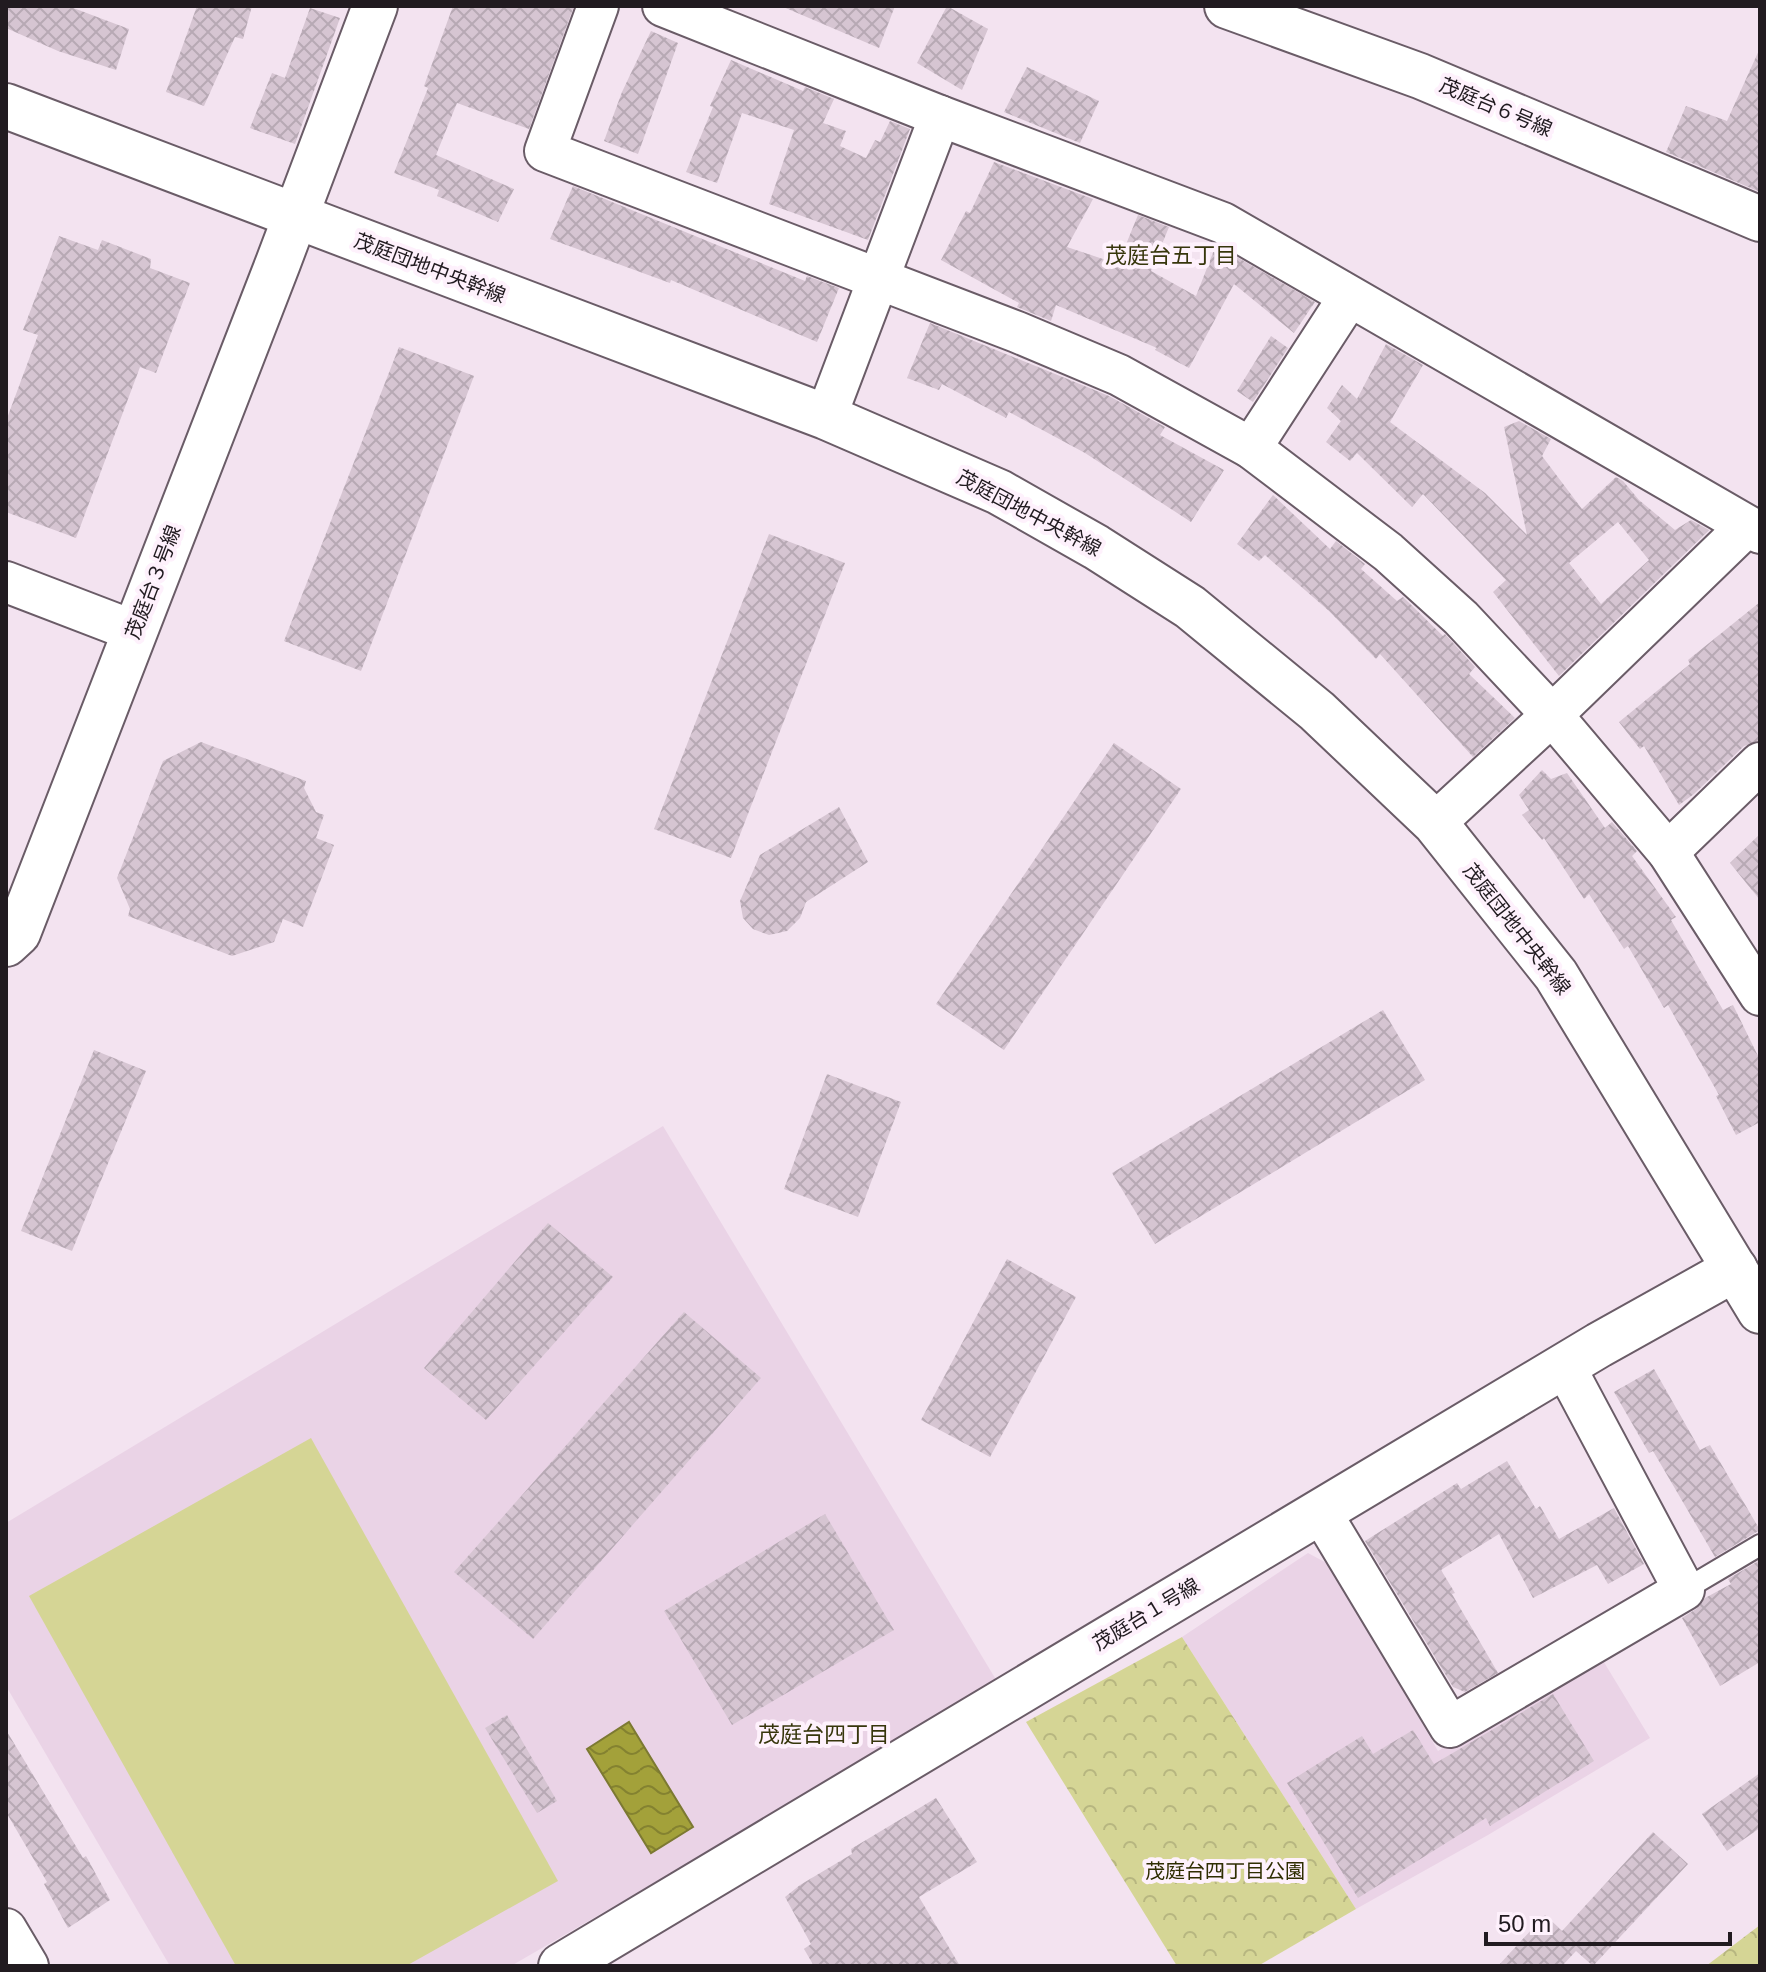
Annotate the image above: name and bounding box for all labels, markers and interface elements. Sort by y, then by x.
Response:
street label: 茂庭台６号線 [1436,73,1556,141]
street label: 茂庭団地中央幹線 [351,229,509,307]
district label: 茂庭台五丁目 [1105,243,1237,268]
street label: 茂庭団地中央幹線 [953,466,1105,560]
street label: 茂庭台３号線 [121,522,185,642]
street label: 茂庭団地中央幹線 [1459,859,1575,999]
street label: 茂庭台１号線 [1089,1574,1203,1654]
district label: 茂庭台四丁目 [758,1722,890,1747]
park label: 茂庭台四丁目公園 [1145,1860,1305,1882]
scale bar [1486,1896,1730,1946]
text: 50 m [1498,1910,1551,1937]

